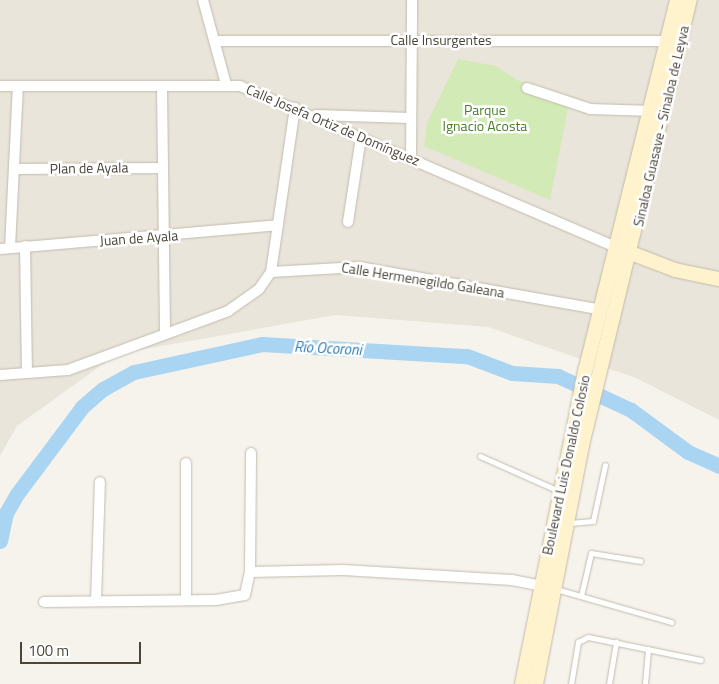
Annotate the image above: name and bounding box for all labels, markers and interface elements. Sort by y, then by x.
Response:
street label: Sinaloa Guasave - Sinaloa de Leyva [630,24,692,228]
street label: Calle Insurgentes [390,32,492,48]
street label: Calle Josefa Ortiz de Domínguez [244,81,422,169]
park label: Parque Ignacio Acosta [443,102,527,134]
street label: Plan de Ayala [50,159,128,177]
street label: Juan de Ayala [99,227,179,249]
street label: Calle Hermenegildo Galeana [340,259,506,301]
water label: Río Ocoroni [294,337,362,359]
street label: Boulevard Luis Donaldo Colosio [539,373,593,557]
scale bar [22,632,144,664]
text: 100 m [28,639,69,662]

